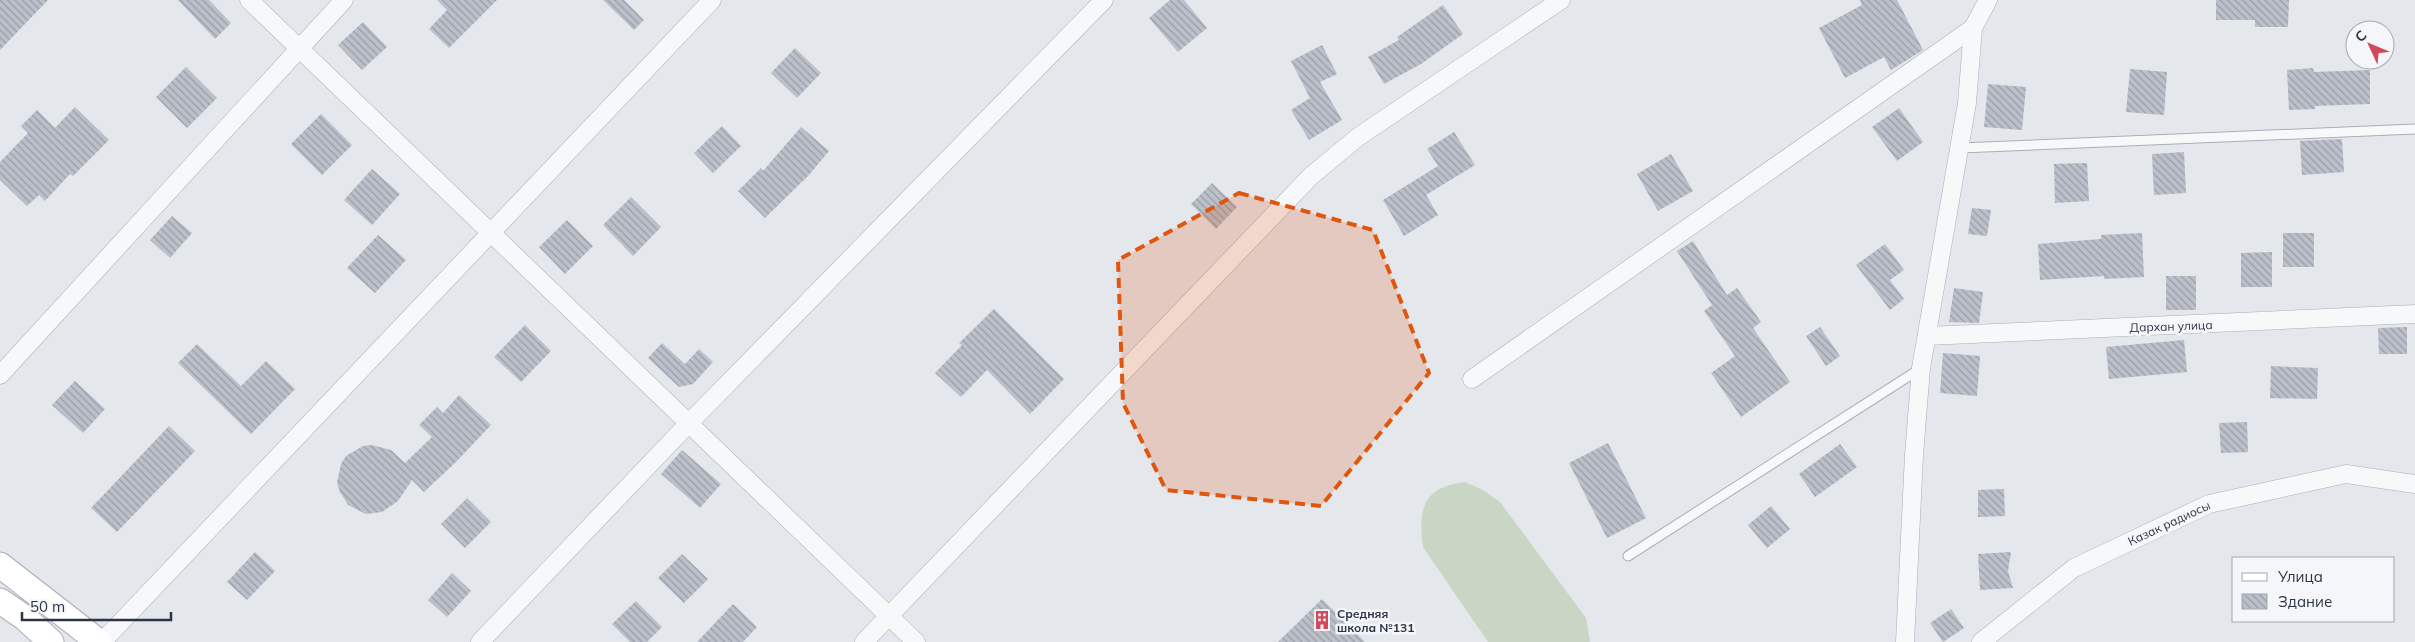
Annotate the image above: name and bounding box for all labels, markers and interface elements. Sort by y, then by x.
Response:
north arrow [2345,20,2395,70]
text: С [2351,26,2370,46]
street label: Дархан улица [2129,317,2213,335]
street label: Казак радиосы [2125,497,2213,549]
legend [2232,557,2395,622]
text: Улица [2277,567,2323,586]
scale bar [22,590,171,622]
text: Здание [2278,592,2332,611]
text: 50 m [30,597,65,616]
place label: Средняя школа №131 [1337,606,1414,635]
building icon: Средняя школа №131 [1311,609,1333,631]

